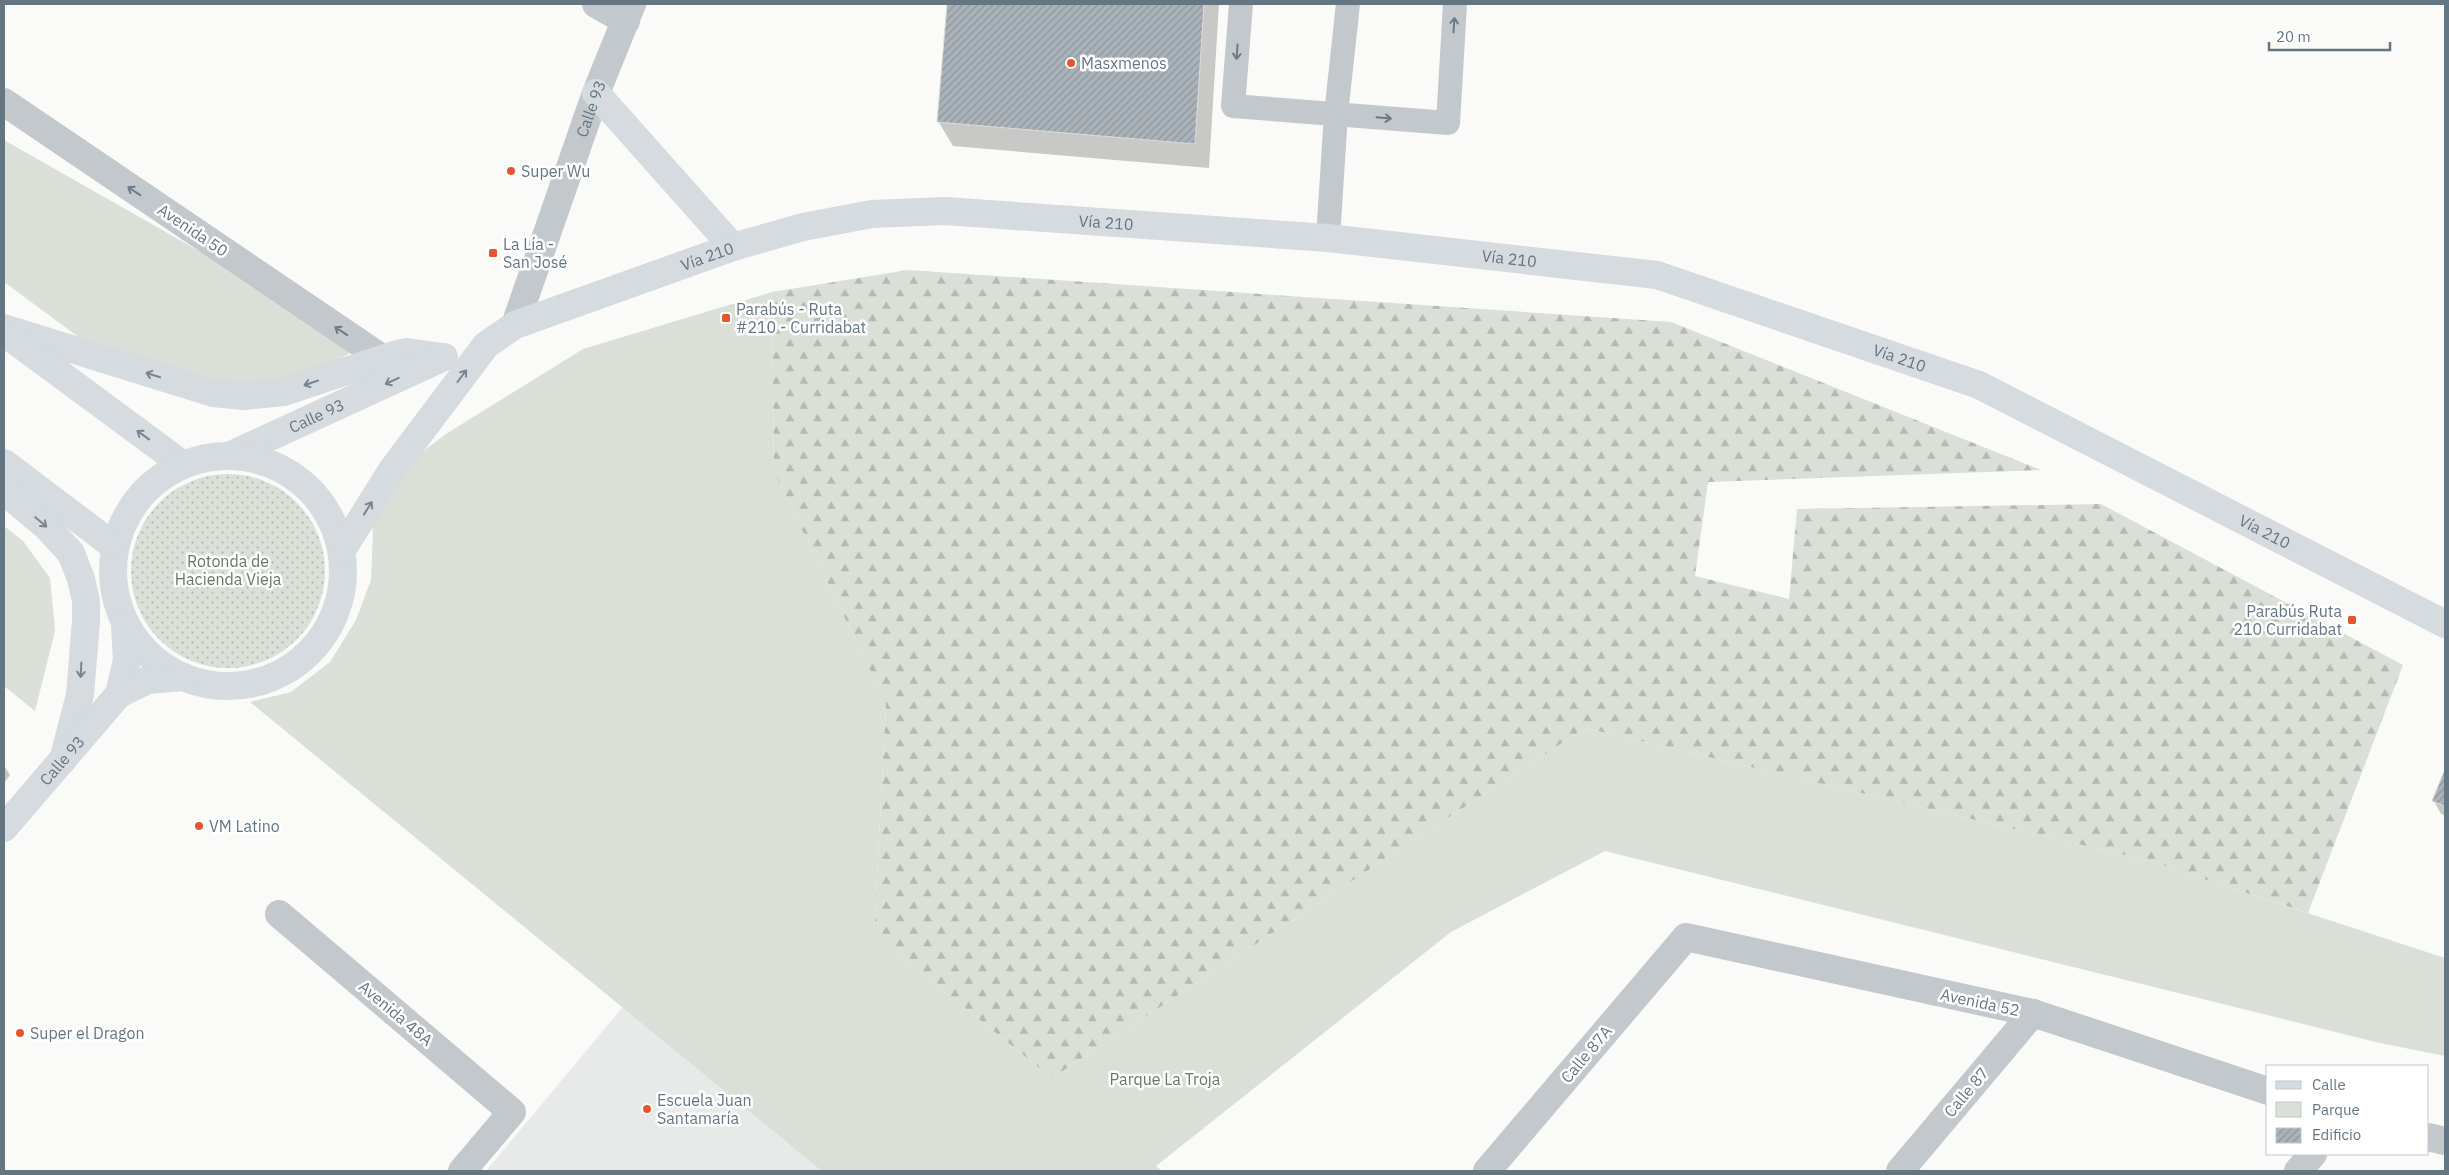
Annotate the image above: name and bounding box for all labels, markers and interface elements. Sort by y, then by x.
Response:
one-way arrow [1449,17,1458,33]
scale bar [2269,20,2390,52]
text: 20 m [2276,27,2311,46]
one-way arrow [1232,44,1242,60]
place label: Masxmenos [1081,53,1167,73]
marker: Masxmenos [1065,57,1077,69]
street label: Calle 93 [571,77,610,140]
one-way arrow [1376,114,1392,123]
place label: Super Wu [521,161,590,181]
marker: Super Wu [505,165,517,177]
one-way arrow [128,186,142,196]
street label: Avenida 50 [154,199,232,261]
street label: Vía 210 [1078,210,1134,234]
place label: La Lía - San José [503,234,568,272]
street label: Vía 210 [678,238,736,275]
street label: Vía 210 [1481,245,1538,271]
marker: La Lía - San José [487,247,499,259]
place label: Parabús - Ruta #210 - Curridabat [736,299,866,337]
marker: Parabús - Ruta #210 - Curridabat [720,312,732,324]
one-way arrow [335,326,349,336]
street label: Vía 210 [1870,340,1929,376]
one-way arrow [146,369,162,379]
one-way arrow [457,370,468,383]
one-way arrow [385,376,400,386]
one-way arrow [304,379,319,388]
street label: Calle 93 [285,394,347,437]
one-way arrow [136,430,150,440]
one-way arrow [363,502,373,516]
street label: Vía 210 [2236,510,2294,553]
one-way arrow [35,516,48,528]
park label: Rotonda de Hacienda Vieja [175,551,282,589]
place label: Parabús Ruta 210 Curridabat [2233,601,2342,639]
marker: Parabús Ruta 210 Curridabat [2346,614,2358,626]
one-way arrow [76,662,85,678]
street label: Calle 93 [35,732,89,789]
place label: VM Latino [209,816,280,836]
marker: VM Latino [193,820,205,832]
street label: Avenida 48A [355,976,437,1050]
street label: Avenida 52 [1939,984,2021,1020]
street label: Calle 87A [1556,1021,1616,1087]
place label: Super el Dragon [30,1023,145,1043]
marker: Super el Dragon [14,1027,26,1039]
street label: Calle 87 [1939,1063,1993,1121]
legend [2266,1065,2429,1155]
park label: Parque La Troja [1110,1069,1221,1089]
text: Calle [2312,1075,2346,1094]
place label: Escuela Juan Santamaría [657,1090,752,1128]
text: Parque [2312,1100,2360,1119]
marker: Escuela Juan Santamaría [641,1103,653,1115]
text: Edificio [2312,1125,2361,1144]

